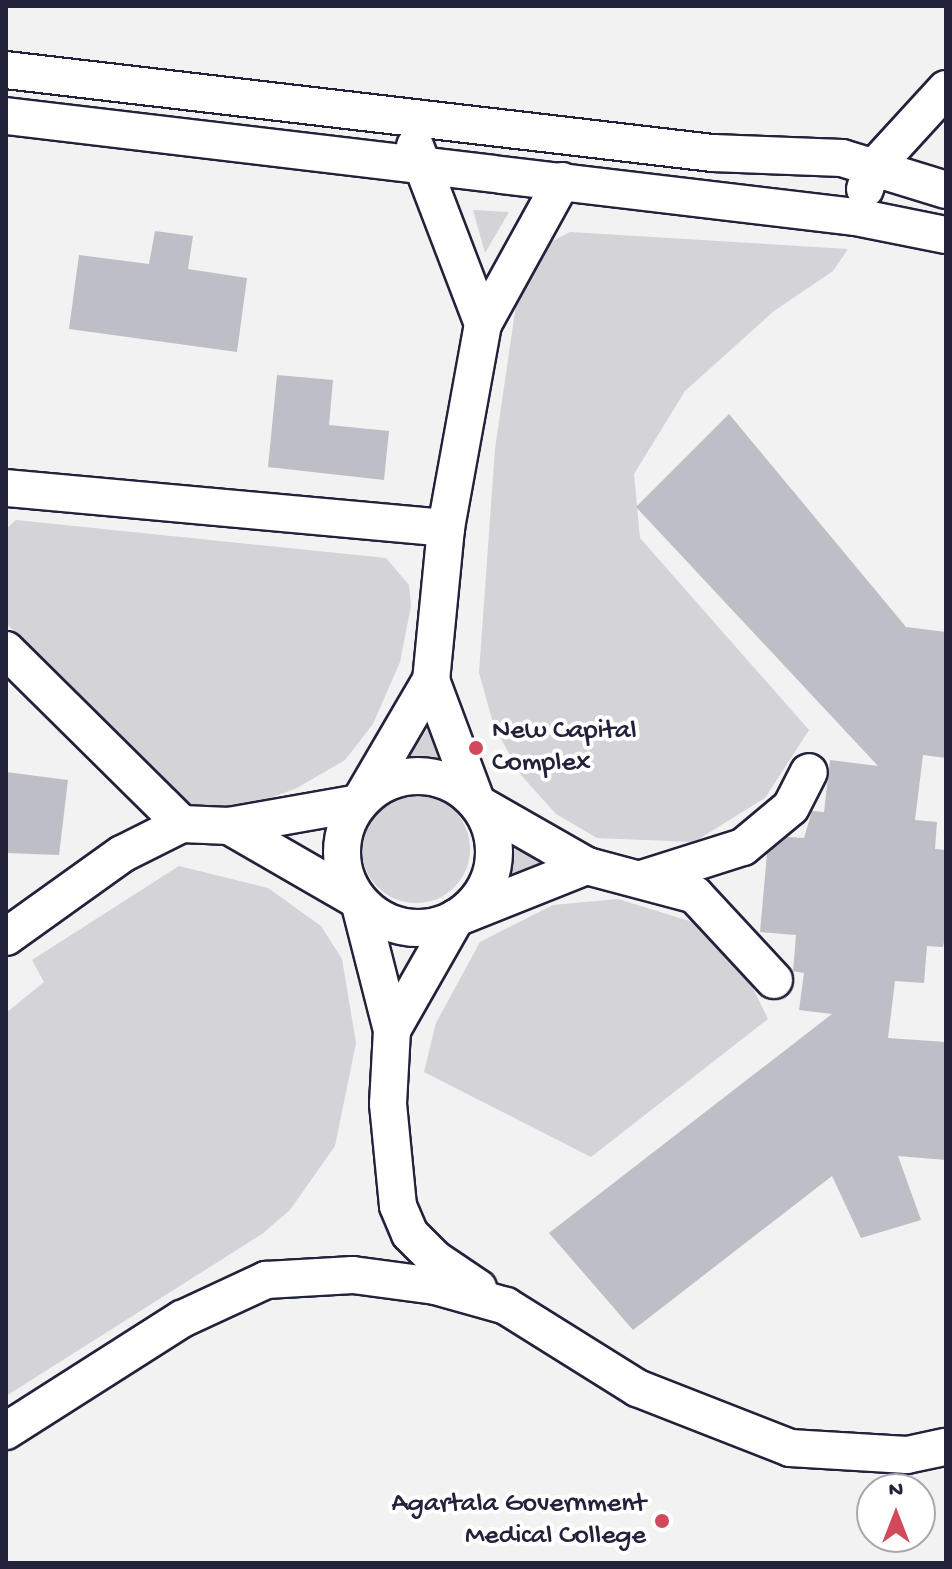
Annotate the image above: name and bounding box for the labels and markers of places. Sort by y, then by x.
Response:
place label: New Capital Complex [492,715,637,781]
marker: New Capital Complex [467,739,485,757]
place label: Agartala Government Medical College [392,1488,646,1554]
marker: Agartala Government Medical College [653,1512,671,1530]

